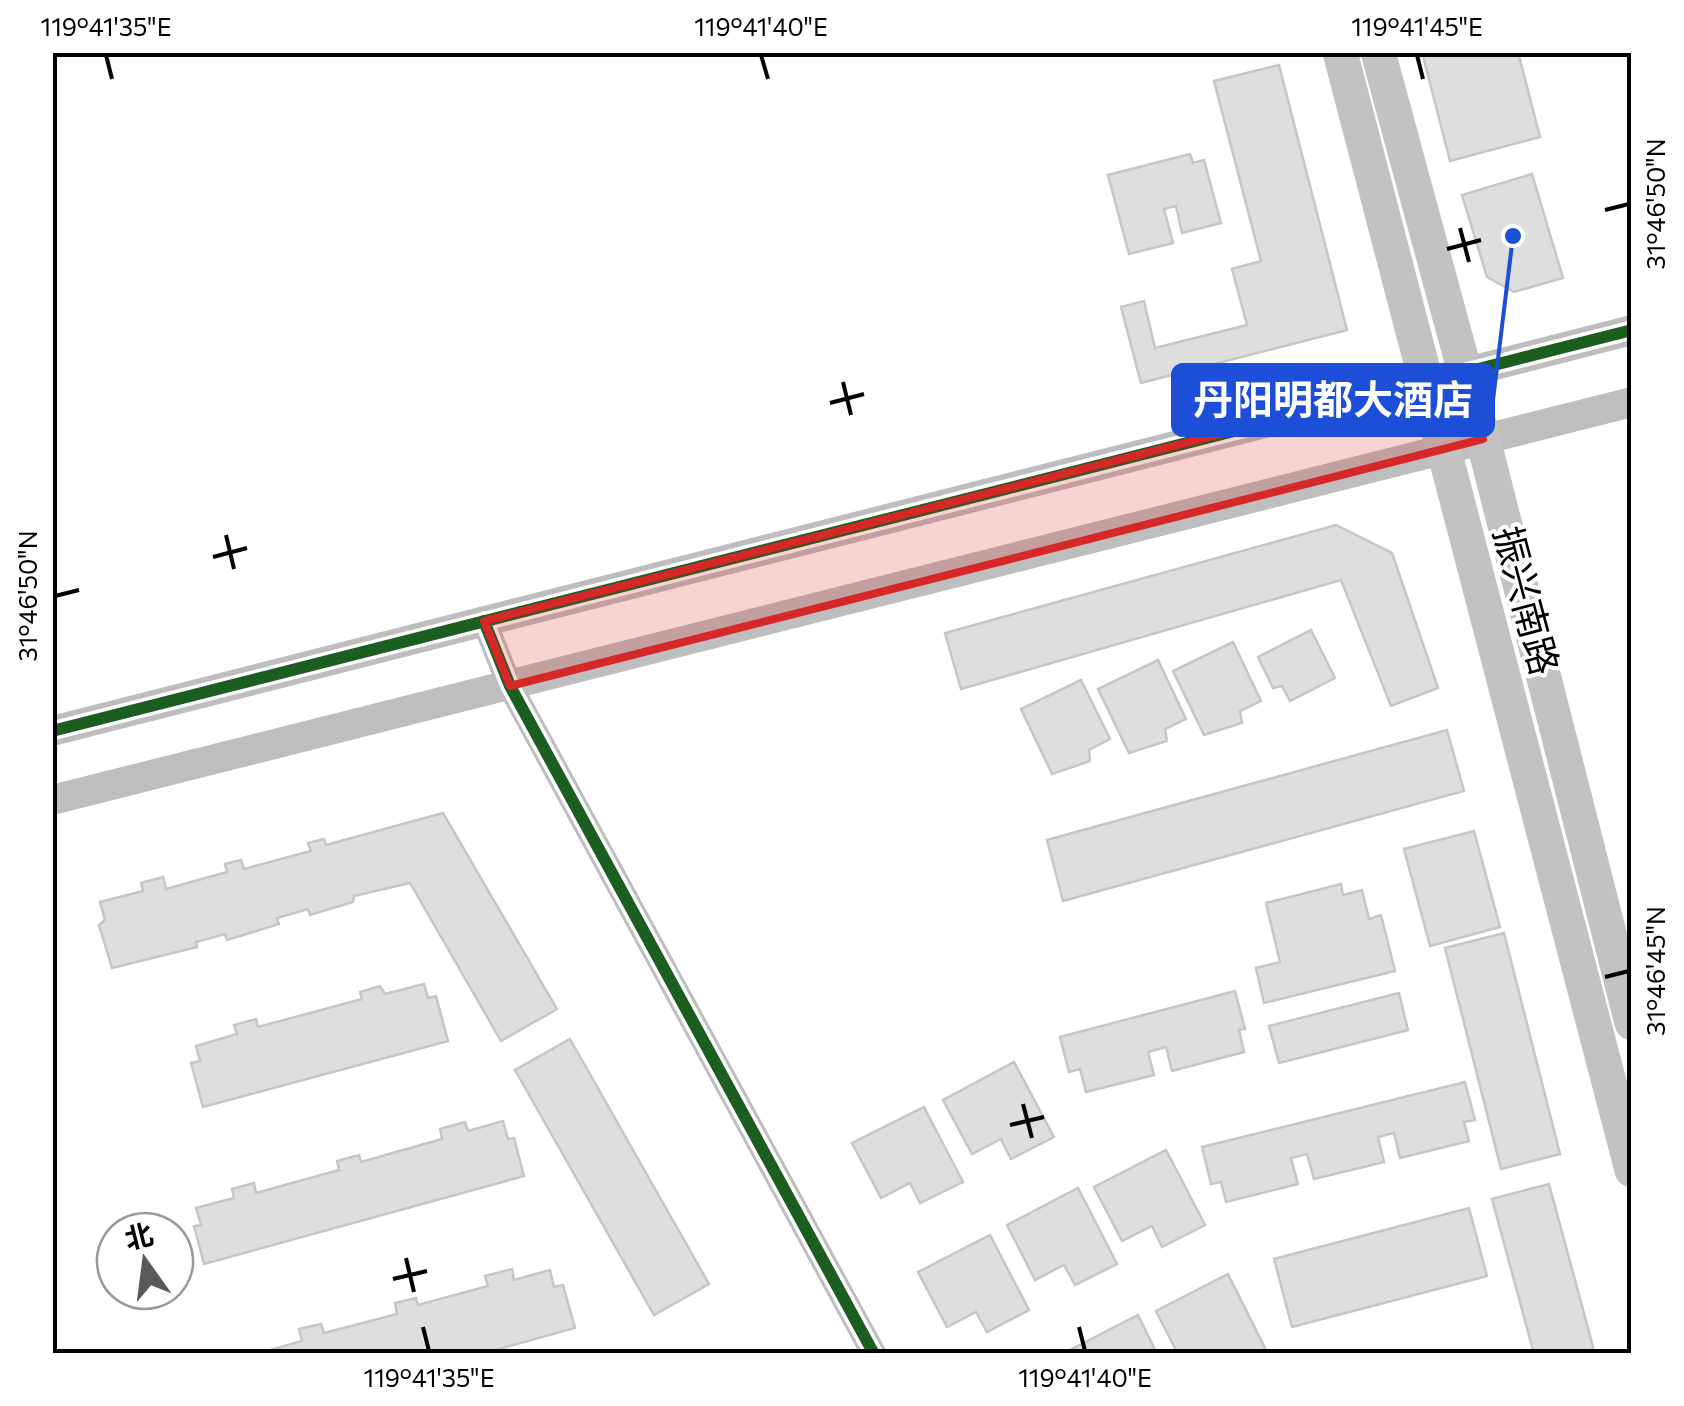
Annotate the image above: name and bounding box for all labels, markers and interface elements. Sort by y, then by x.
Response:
text: 119°41'35"E [40,11,172,41]
text: 119°41'40"E [694,11,828,41]
text: 119°41'45"E [1351,11,1483,41]
text: 31°46'50"N [1640,139,1670,269]
callout: 丹阳明都大酒店 [1173,365,1493,435]
text: 丹阳明都大酒店 [1193,373,1473,422]
street label: 振兴南路 [1486,520,1570,680]
text: 31°46'50"N [12,531,42,661]
text: 31°46'45"N [1640,906,1670,1036]
north arrow [95,1211,195,1311]
text: 北 [121,1216,156,1256]
text: 119°41'35"E [363,1362,495,1392]
text: 119°41'40"E [1018,1362,1152,1392]

